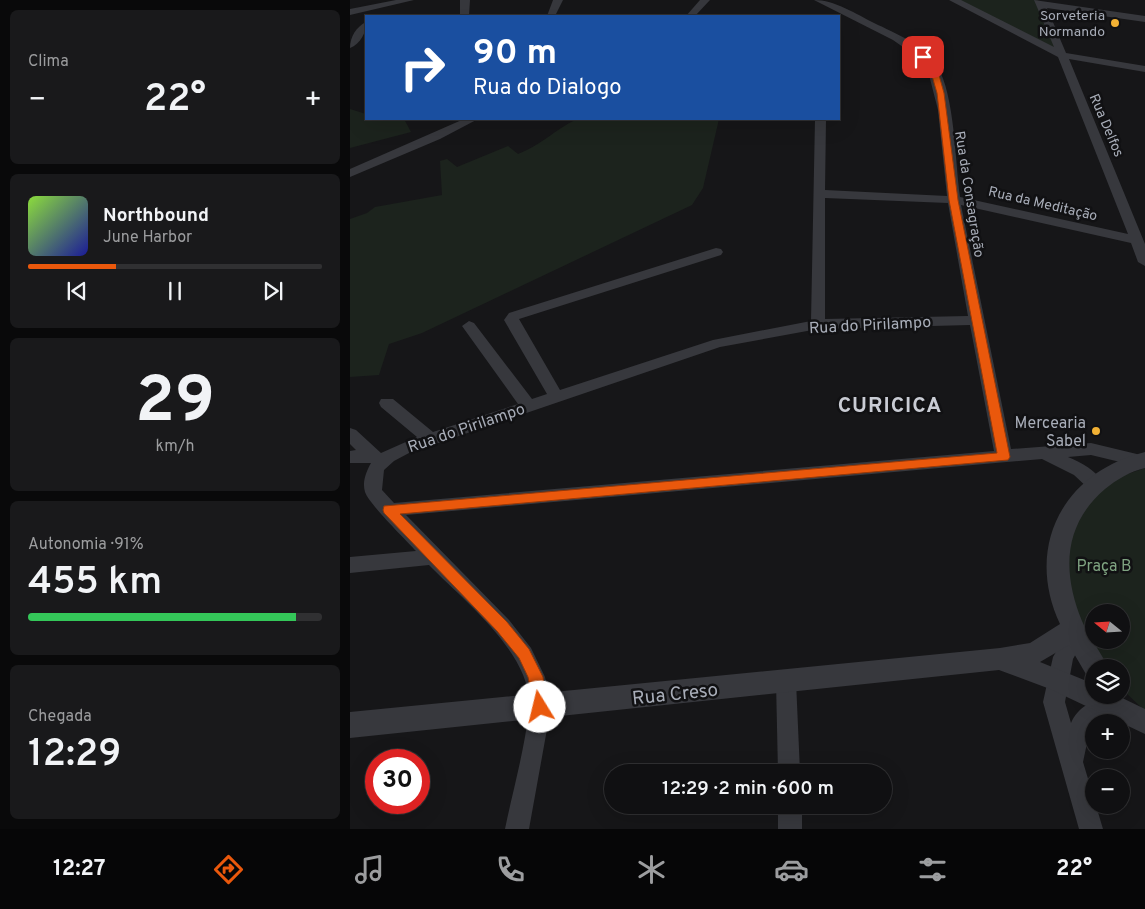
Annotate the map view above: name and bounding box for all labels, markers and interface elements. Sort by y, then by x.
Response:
place label: Sorveteria Normando [1039,8,1105,41]
marker: Sorveteria Normando [1109,17,1121,29]
text: 90 m [473,32,557,76]
icon: right [390,35,455,100]
pin [902,36,944,78]
icon: arrive [909,43,937,71]
text: Clima [28,52,69,72]
text: Rua do Dialogo [473,75,622,102]
text: 22° [144,76,206,125]
text: − [28,83,46,119]
text: + [304,83,322,119]
street label: Rua Delfos [1085,91,1127,160]
street label: Rua da Consagração [950,130,987,259]
street label: Rua da Meditação [986,184,1099,225]
text: Northbound [103,204,209,228]
text: June Harbor [103,228,192,248]
icon: previous [63,277,91,305]
icon: pause [161,277,189,305]
icon: next [259,277,287,305]
street label: Rua do Pirilampo [808,313,932,339]
text: 29 [135,363,215,445]
district label: CURICICA [838,393,942,420]
street label: Rua do Pirilampo [405,399,528,458]
place label: Mercearia Sabel [1015,414,1086,452]
marker: Mercearia Sabel [1090,425,1102,437]
text: km/h [156,437,194,457]
text: Autonomia · 91% [28,535,144,555]
park label: Praça B [1076,557,1132,577]
text: 455 km [28,559,162,608]
north arrow [1085,604,1130,649]
map controls [1085,604,1130,814]
button: layers [1085,659,1130,704]
street label: Rua Creso [631,679,719,711]
position arrow [513,680,565,732]
text: Chegada [28,707,92,727]
button: + [1085,714,1130,759]
text: 12:29 [28,731,121,780]
speed limit sign: 30 [365,749,430,814]
button: − [1085,769,1130,814]
text: 12:29 · 2 min · 600 m [662,777,834,801]
icon: directions [211,852,246,887]
icon: music [352,852,387,887]
icon: phone [493,852,528,887]
icon: climate [634,852,669,887]
icon: car [774,852,809,887]
icon: filters [915,852,950,887]
text: 12:27 [53,856,106,883]
text: 22° [1056,856,1092,883]

